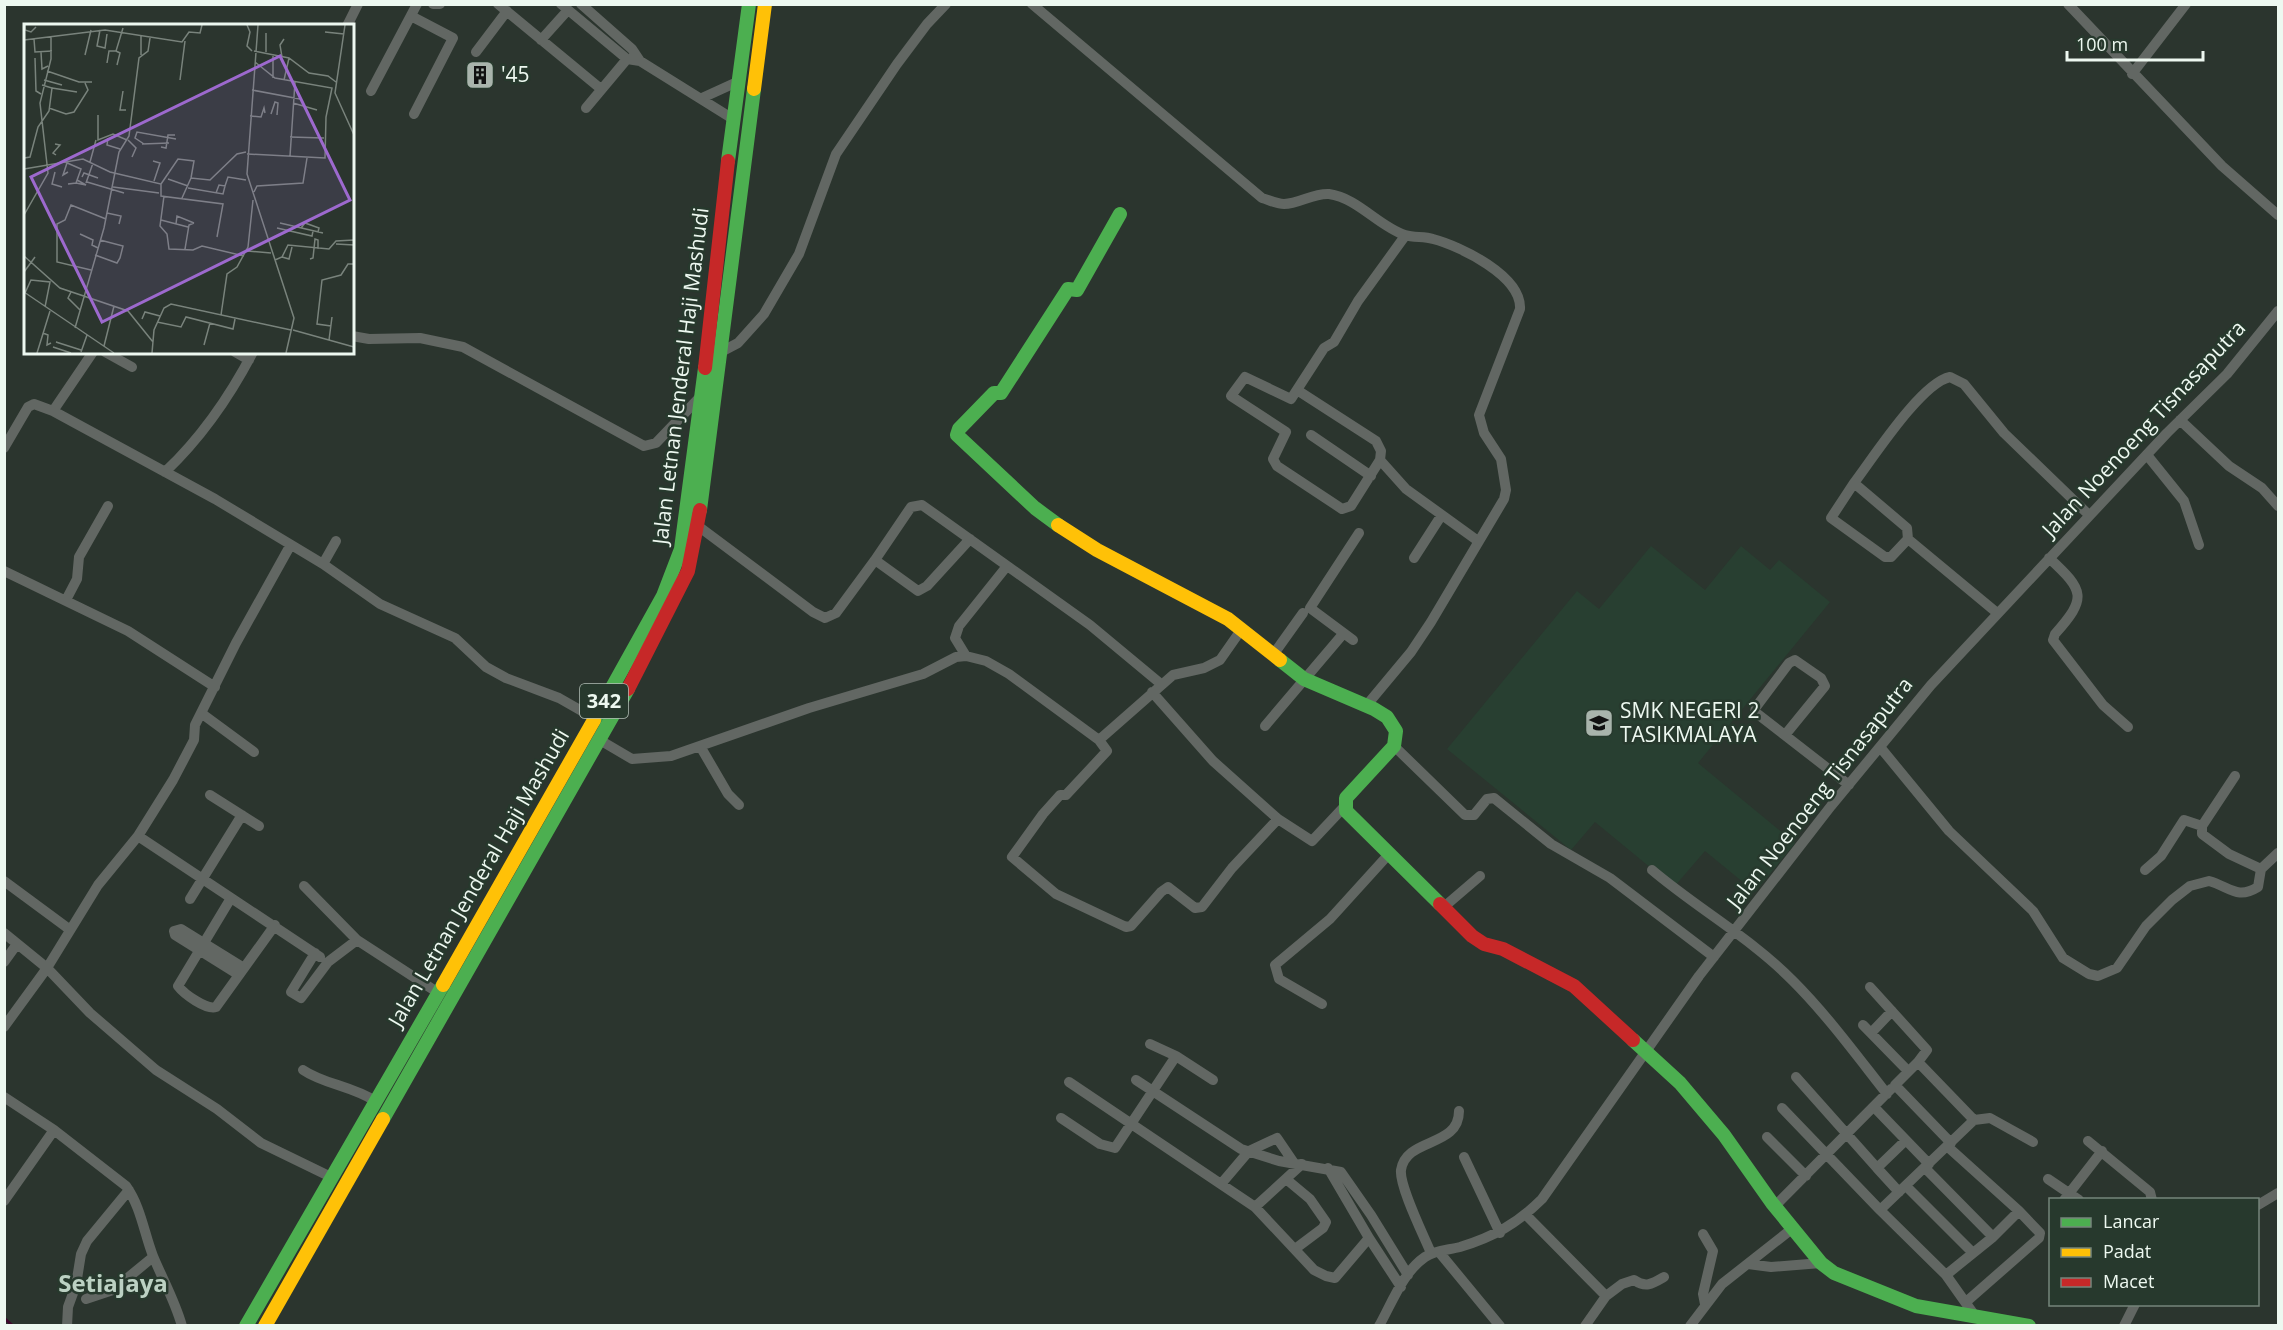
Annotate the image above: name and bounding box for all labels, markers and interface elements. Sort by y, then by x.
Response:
inset map [24,24,354,354]
scale bar [2067,24,2204,62]
text: 100 m [2076,32,2128,56]
building icon: '45 [464,59,496,91]
place label: '45 [501,60,530,88]
street label: Jalan Letnan Jenderal Haji Mashudi [645,206,715,548]
street label: Jalan Noenoeng Tisnasaputra [2034,314,2251,544]
street label: Jalan Noenoeng Tisnasaputra [1719,671,1918,915]
road number: 342 [580,684,628,718]
place label: SMK NEGERI 2 TASIKMALAYA [1620,696,1759,748]
school or university icon: SMK NEGERI 2 TASIKMALAYA [1583,707,1615,739]
street label: Jalan Letnan Jenderal Haji Mashudi [380,724,575,1033]
legend [2049,1198,2259,1306]
text: Lancar [2103,1209,2160,1233]
text: Padat [2103,1239,2151,1263]
district label: Setiajaya [58,1266,168,1299]
text: Macet [2103,1269,2154,1293]

